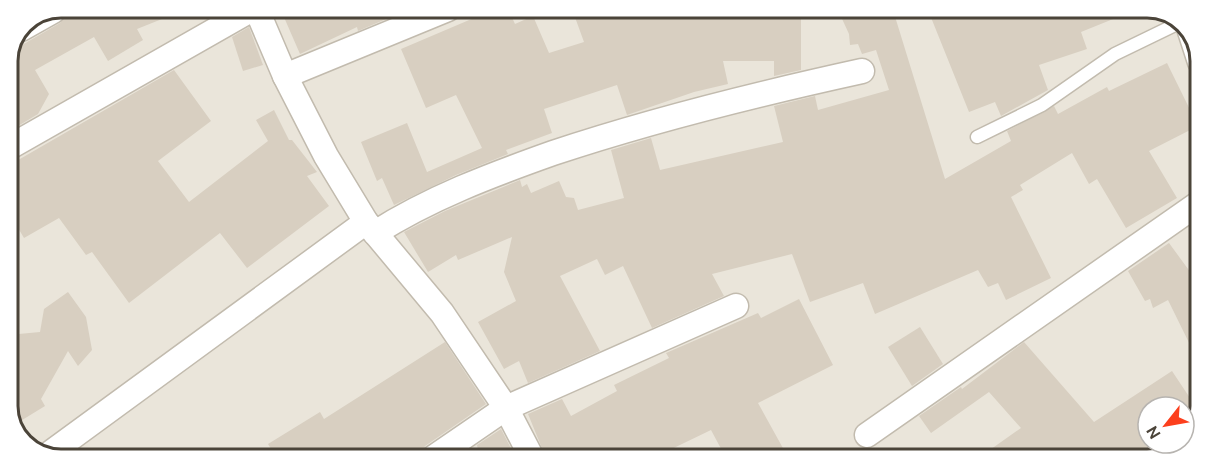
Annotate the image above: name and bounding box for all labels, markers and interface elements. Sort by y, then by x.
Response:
north arrow [1136,395,1196,455]
text: N [1142,423,1164,442]

